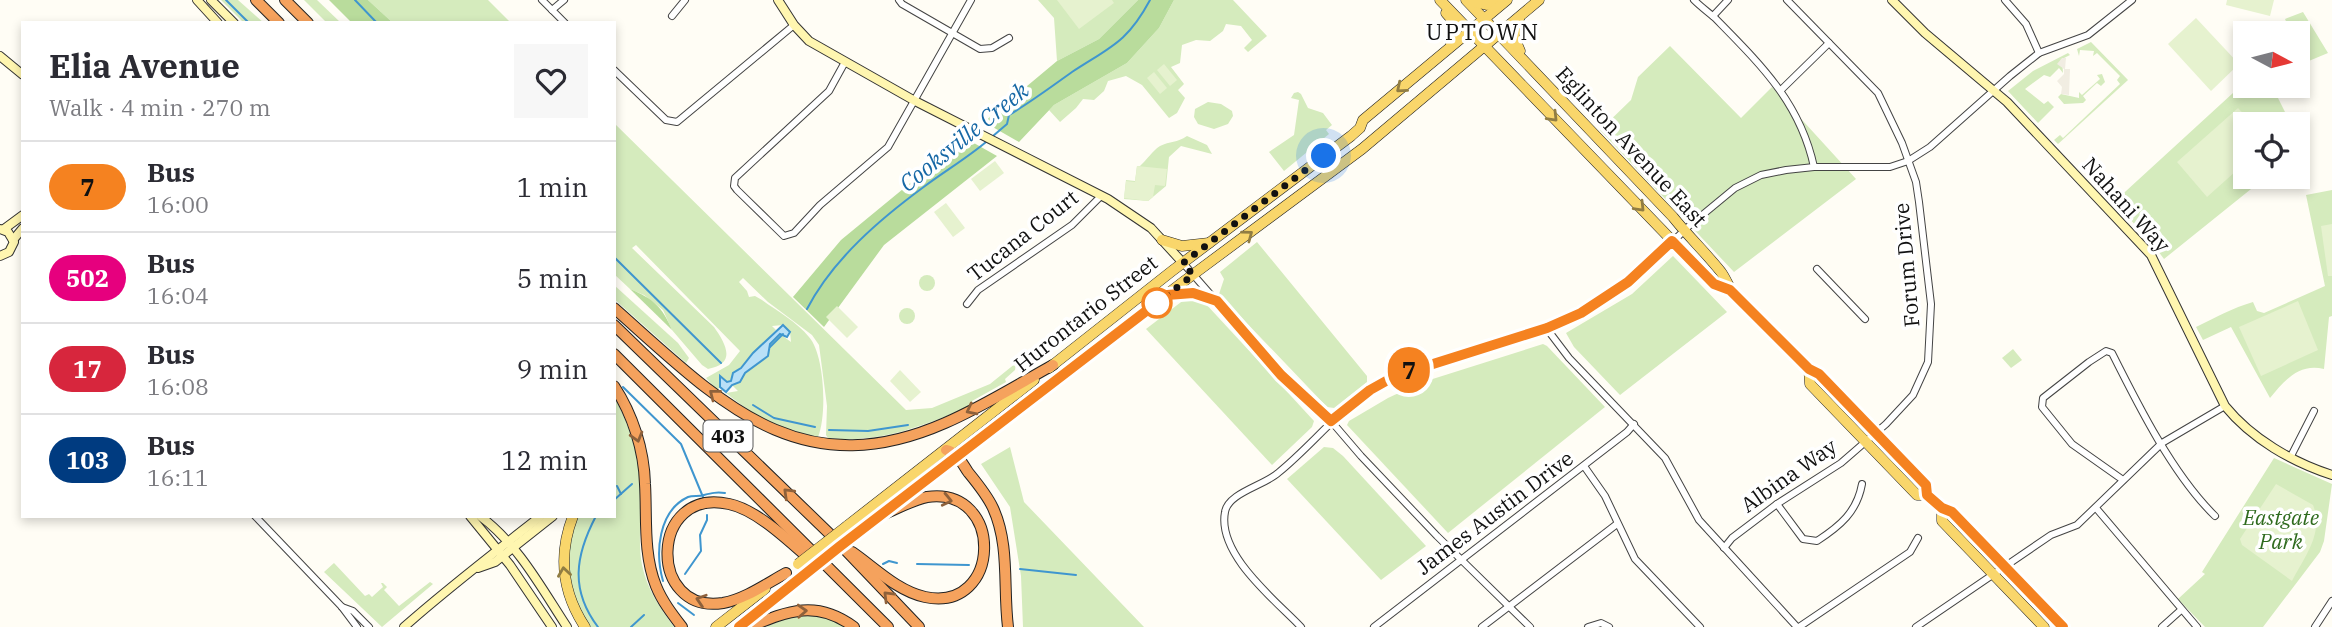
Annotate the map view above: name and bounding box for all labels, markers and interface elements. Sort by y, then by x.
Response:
district label: UPTOWN [1426,16,1540,46]
north arrow [2233,21,2310,98]
map controls [2233,21,2310,189]
text: Elia Avenue [49,44,240,87]
button: heart [514,44,588,118]
street label: Eglinton Avenue East [1550,60,1713,233]
water label: Cooksville Creek [892,74,1035,198]
one-way arrow [1396,80,1409,92]
text: Walk · 4 min · 270 m [49,92,271,122]
one-way arrow [1544,109,1557,122]
button: locate [2233,112,2310,189]
your location [1306,138,1341,173]
street label: Nahani Way [2077,151,2177,258]
text: Bus [147,155,195,189]
text: 1 min [517,170,588,204]
text: 7 [80,171,95,203]
street label: Tucana Court [961,183,1084,287]
text: 16:00 [147,189,209,219]
one-way arrow [1631,199,1644,212]
street label: Forum Drive [1887,202,1925,328]
one-way arrow [1241,230,1253,243]
text: Bus [147,246,195,280]
street label: Hurontario Street [1008,248,1163,378]
text: 5 min [517,261,588,295]
text: 502 [66,262,109,294]
text: 16:04 [147,280,209,310]
unlabelled marker [1142,288,1172,318]
text: Bus [147,337,195,371]
line badge: 7 [1386,347,1432,393]
text: 9 min [517,352,588,386]
text: 17 [73,353,102,385]
text: 7 [1402,354,1416,386]
text: 16:08 [147,371,209,401]
one-way arrow [710,389,722,402]
one-way arrow [966,402,978,416]
road number: 403 [704,420,752,452]
text: Bus [147,428,195,462]
one-way arrow [628,431,643,443]
street label: Albina Way [1735,431,1843,518]
text: 12 min [501,443,588,477]
text: 103 [66,444,109,476]
street label: James Austin Drive [1410,444,1579,580]
text: 16:11 [147,462,209,492]
one-way arrow [783,489,796,502]
one-way arrow [941,491,953,506]
park label: Eastgate Park [2242,503,2320,555]
one-way arrow [557,566,572,578]
one-way arrow [884,591,897,604]
one-way arrow [695,593,707,608]
one-way arrow [797,603,808,618]

